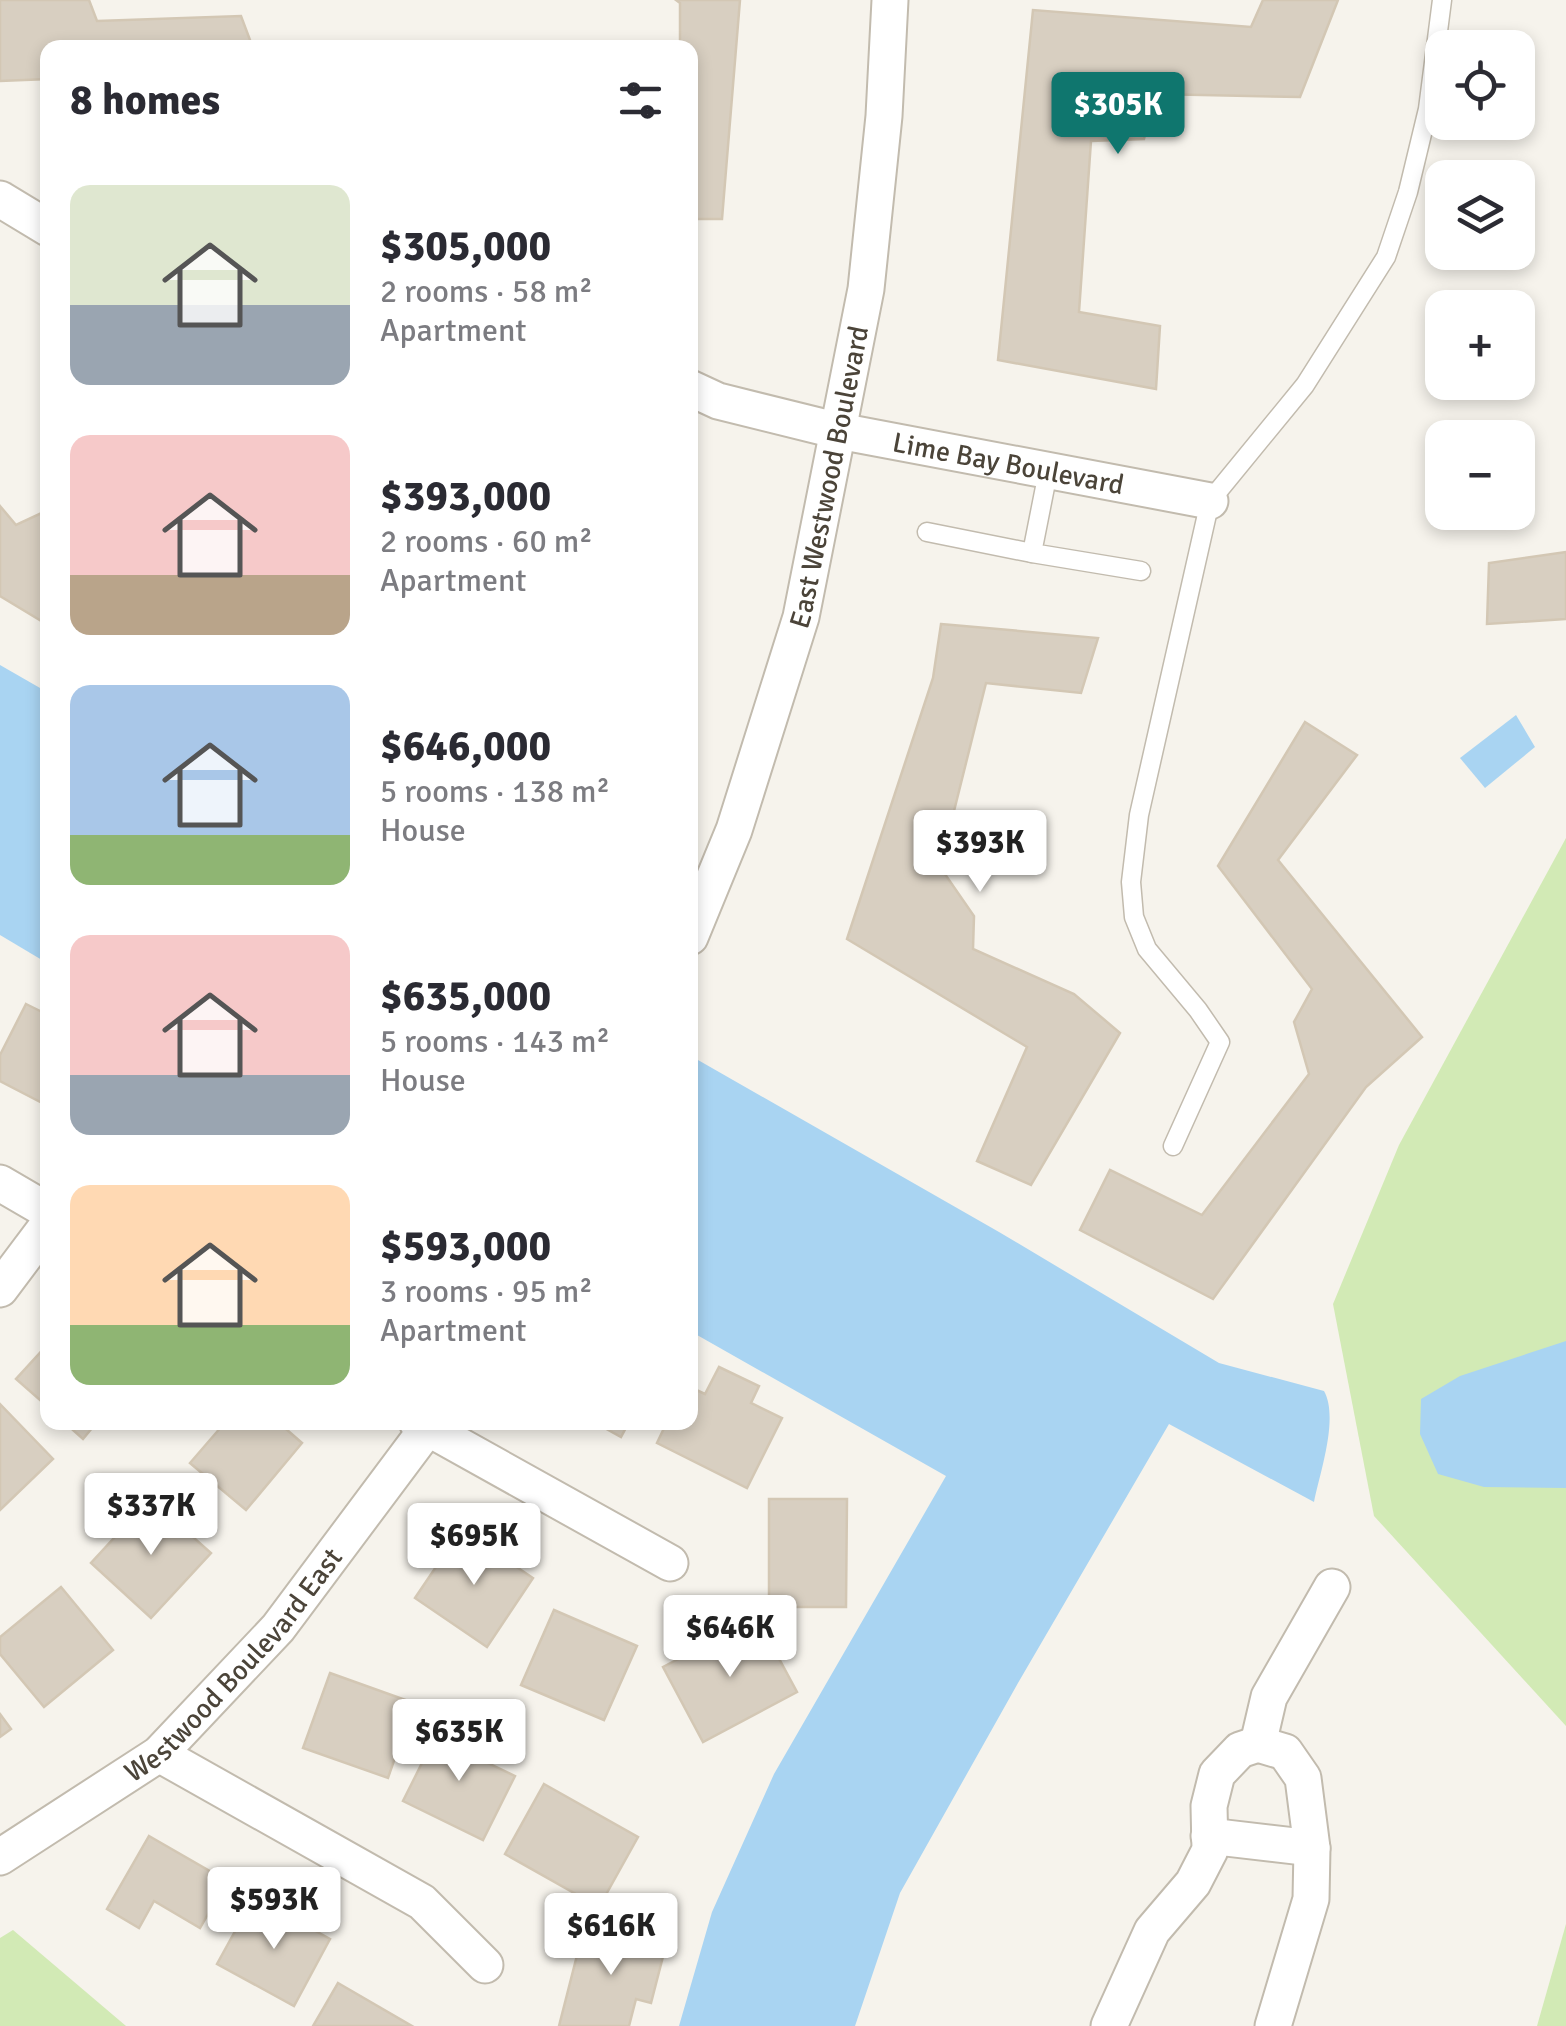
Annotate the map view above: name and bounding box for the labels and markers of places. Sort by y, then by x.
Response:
pin: $305K [1048,72,1188,157]
pin: $393K [910,810,1050,895]
pin: $337K [81,1473,221,1558]
pin: $695K [404,1503,544,1588]
pin: $646K [660,1595,800,1680]
pin: $635K [389,1699,529,1784]
pin: $593K [204,1867,344,1952]
pin: $616K [541,1893,681,1978]

